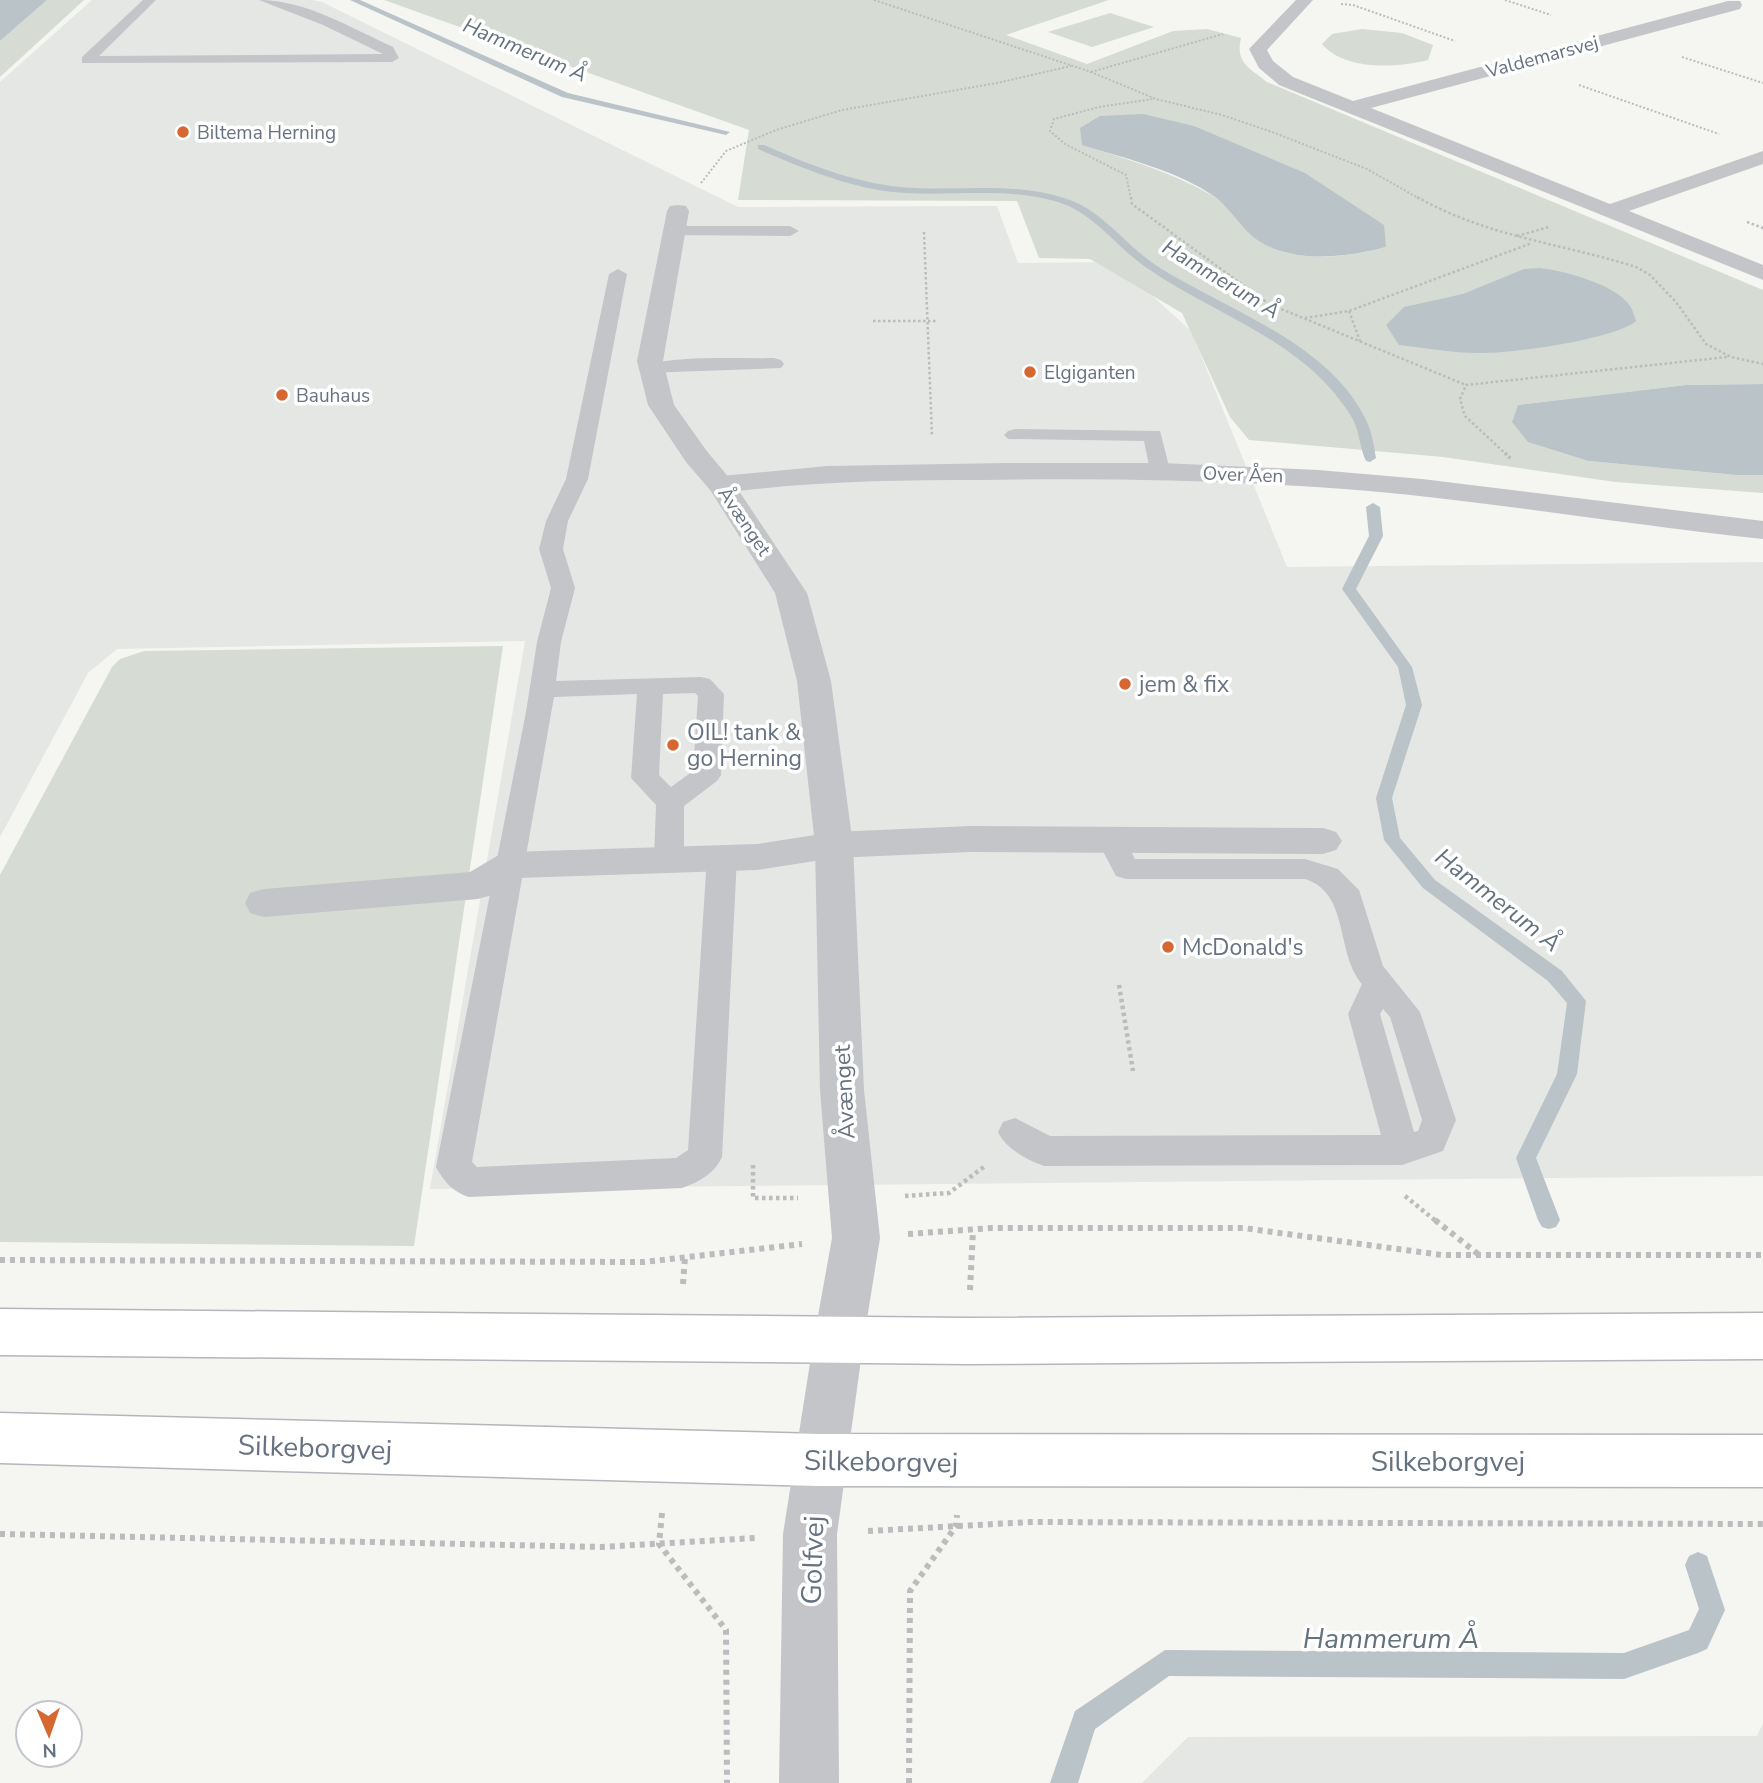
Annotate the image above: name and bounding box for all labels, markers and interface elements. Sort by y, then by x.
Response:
water label: Hammerum Å [459,10,592,89]
street label: Valdemarsvej [1482,30,1601,85]
place label: Biltema Herning [197,120,336,146]
marker: Biltema Herning [175,124,191,140]
water label: Hammerum Å [1157,232,1285,325]
place label: Elgiganten [1044,360,1136,386]
marker: Elgiganten [1022,364,1038,380]
place label: Bauhaus [296,383,370,409]
marker: Bauhaus [274,387,290,403]
street label: Over Åen [1202,460,1284,489]
street label: Åvænget [712,481,778,561]
place label: jem & fix [1137,669,1229,700]
marker: jem & fix [1117,676,1133,692]
place label: OIL! tank & go Herning [687,717,802,774]
marker: OIL! tank & go Herning [665,737,681,753]
water label: Hammerum Å [1429,841,1567,959]
place label: McDonald's [1182,932,1304,963]
marker: McDonald's [1160,939,1176,955]
street label: Åvænget [826,1043,862,1140]
street label: Silkeborgvej [237,1426,393,1470]
street label: Silkeborgvej [803,1442,959,1482]
street label: Silkeborgvej [1371,1443,1525,1481]
street label: Golfvej [792,1515,834,1605]
water label: Hammerum Å [1303,1619,1479,1658]
north arrow [14,1699,84,1769]
text: N [42,1737,57,1763]

